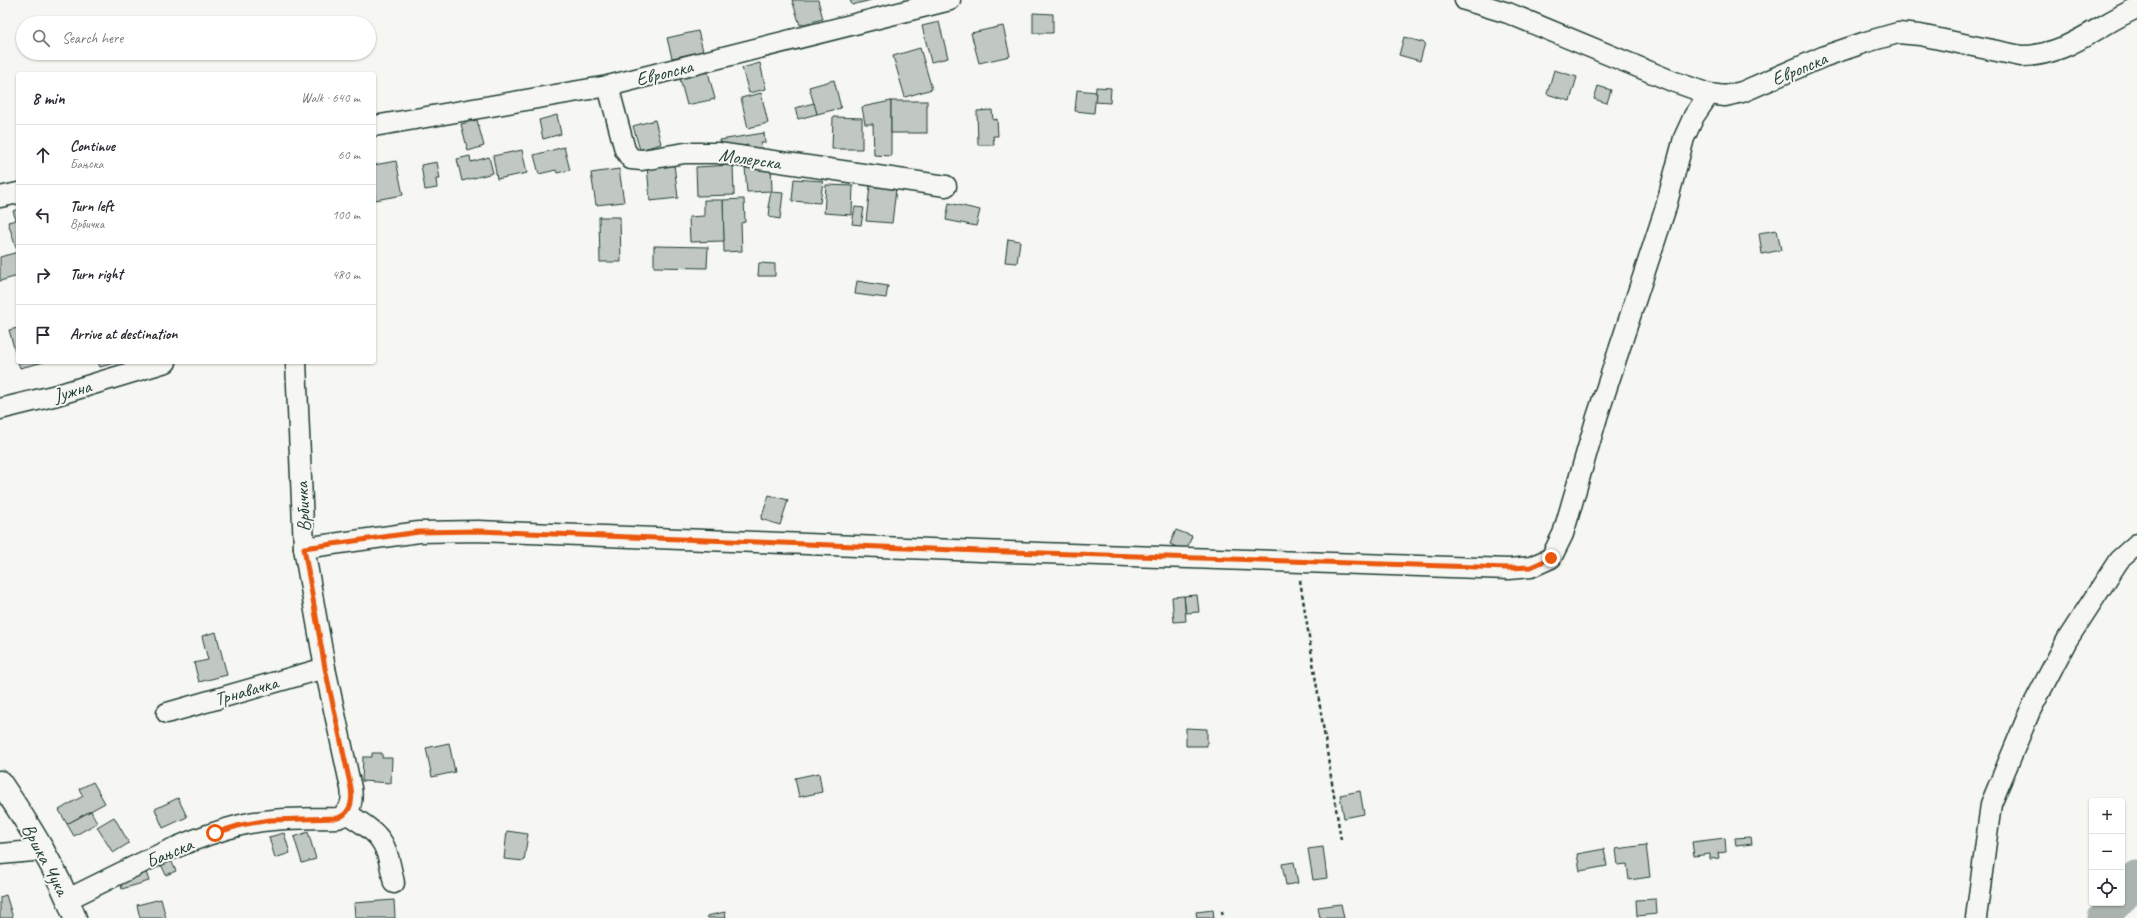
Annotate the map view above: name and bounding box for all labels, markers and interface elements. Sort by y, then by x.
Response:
search box [16,16,376,60]
icon: search [30,27,52,49]
text: Search here [62,29,123,48]
street label: Европска [1768,46,1832,91]
street label: Европска [633,54,697,92]
text: 8 min [32,88,65,109]
text: Walk · 640 m [301,90,360,106]
text: Continue [70,137,115,156]
street label: Молерска [718,143,784,175]
icon: ahead [32,144,54,166]
text: 60 m [338,147,360,163]
text: Бањска [70,156,103,172]
text: Turn left [70,197,113,216]
icon: left [32,204,54,226]
text: 100 m [332,207,360,223]
text: Врбичка [70,216,104,232]
icon: right [32,264,54,286]
text: Turn right [70,265,123,284]
text: 480 m [332,267,360,283]
icon: arrive [32,324,54,346]
text: Arrive at destination [70,325,177,344]
street label: Јужна [50,374,95,408]
street label: Врбичка [290,480,316,532]
route end [1542,549,1560,567]
street label: Трнавачка [212,670,283,711]
map controls [2089,798,2125,906]
button: + [2089,798,2125,834]
street label: Вршка Чука [16,819,75,902]
route start [206,824,224,842]
street label: Бањска [142,832,198,874]
button: − [2089,834,2125,870]
button: locate [2089,870,2125,906]

